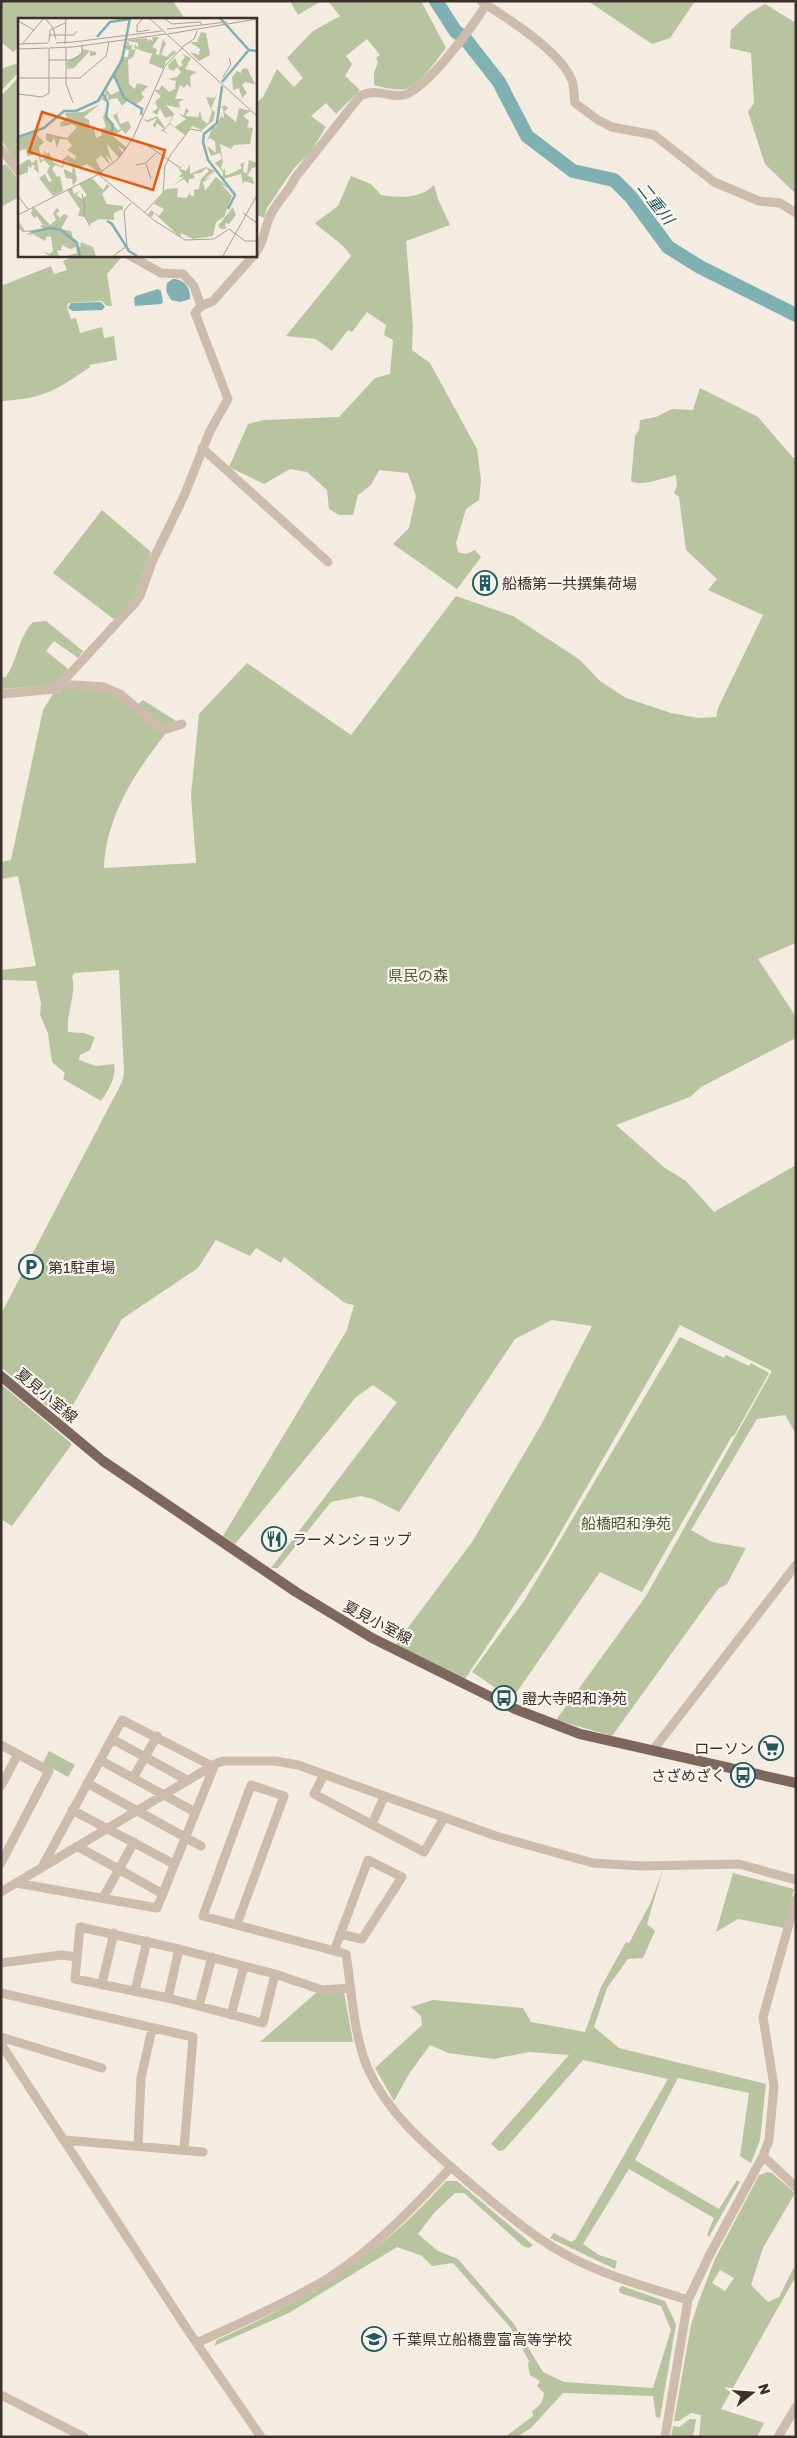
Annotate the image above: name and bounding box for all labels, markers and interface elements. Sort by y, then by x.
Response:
inset map [18,18,256,256]
water label: 二重川 [633,178,680,230]
building icon: 船橋第一共撰集荷場 [472,570,498,596]
place label: 船橋第一共撰集荷場 [502,574,637,592]
park label: 県民の森 [388,966,448,984]
parking icon: 第1駐車場 [18,1254,44,1280]
place label: 第1駐車場 [48,1258,115,1276]
street label: 夏見小室線 [12,1364,82,1426]
park label: 船橋昭和浄苑 [581,1514,671,1532]
restaurant icon: ラーメンショップ [261,1526,287,1552]
place label: ラーメンショップ [292,1530,411,1548]
street label: 夏見小室線 [341,1596,415,1648]
bus stop icon: 證大寺昭和浄苑 [491,1685,517,1711]
place label: 證大寺昭和浄苑 [522,1689,627,1707]
supermarket icon: ローソン [758,1735,784,1761]
place label: ローソン [694,1739,754,1757]
bus stop icon: さざめざく [730,1762,756,1788]
place label: さざめざく [651,1766,726,1784]
school or university icon: 千葉県立船橋豊富高等学校 [361,2326,387,2352]
place label: 千葉県立船橋豊富高等学校 [392,2330,572,2348]
north arrow [727,2368,777,2418]
text: N [755,2381,775,2397]

